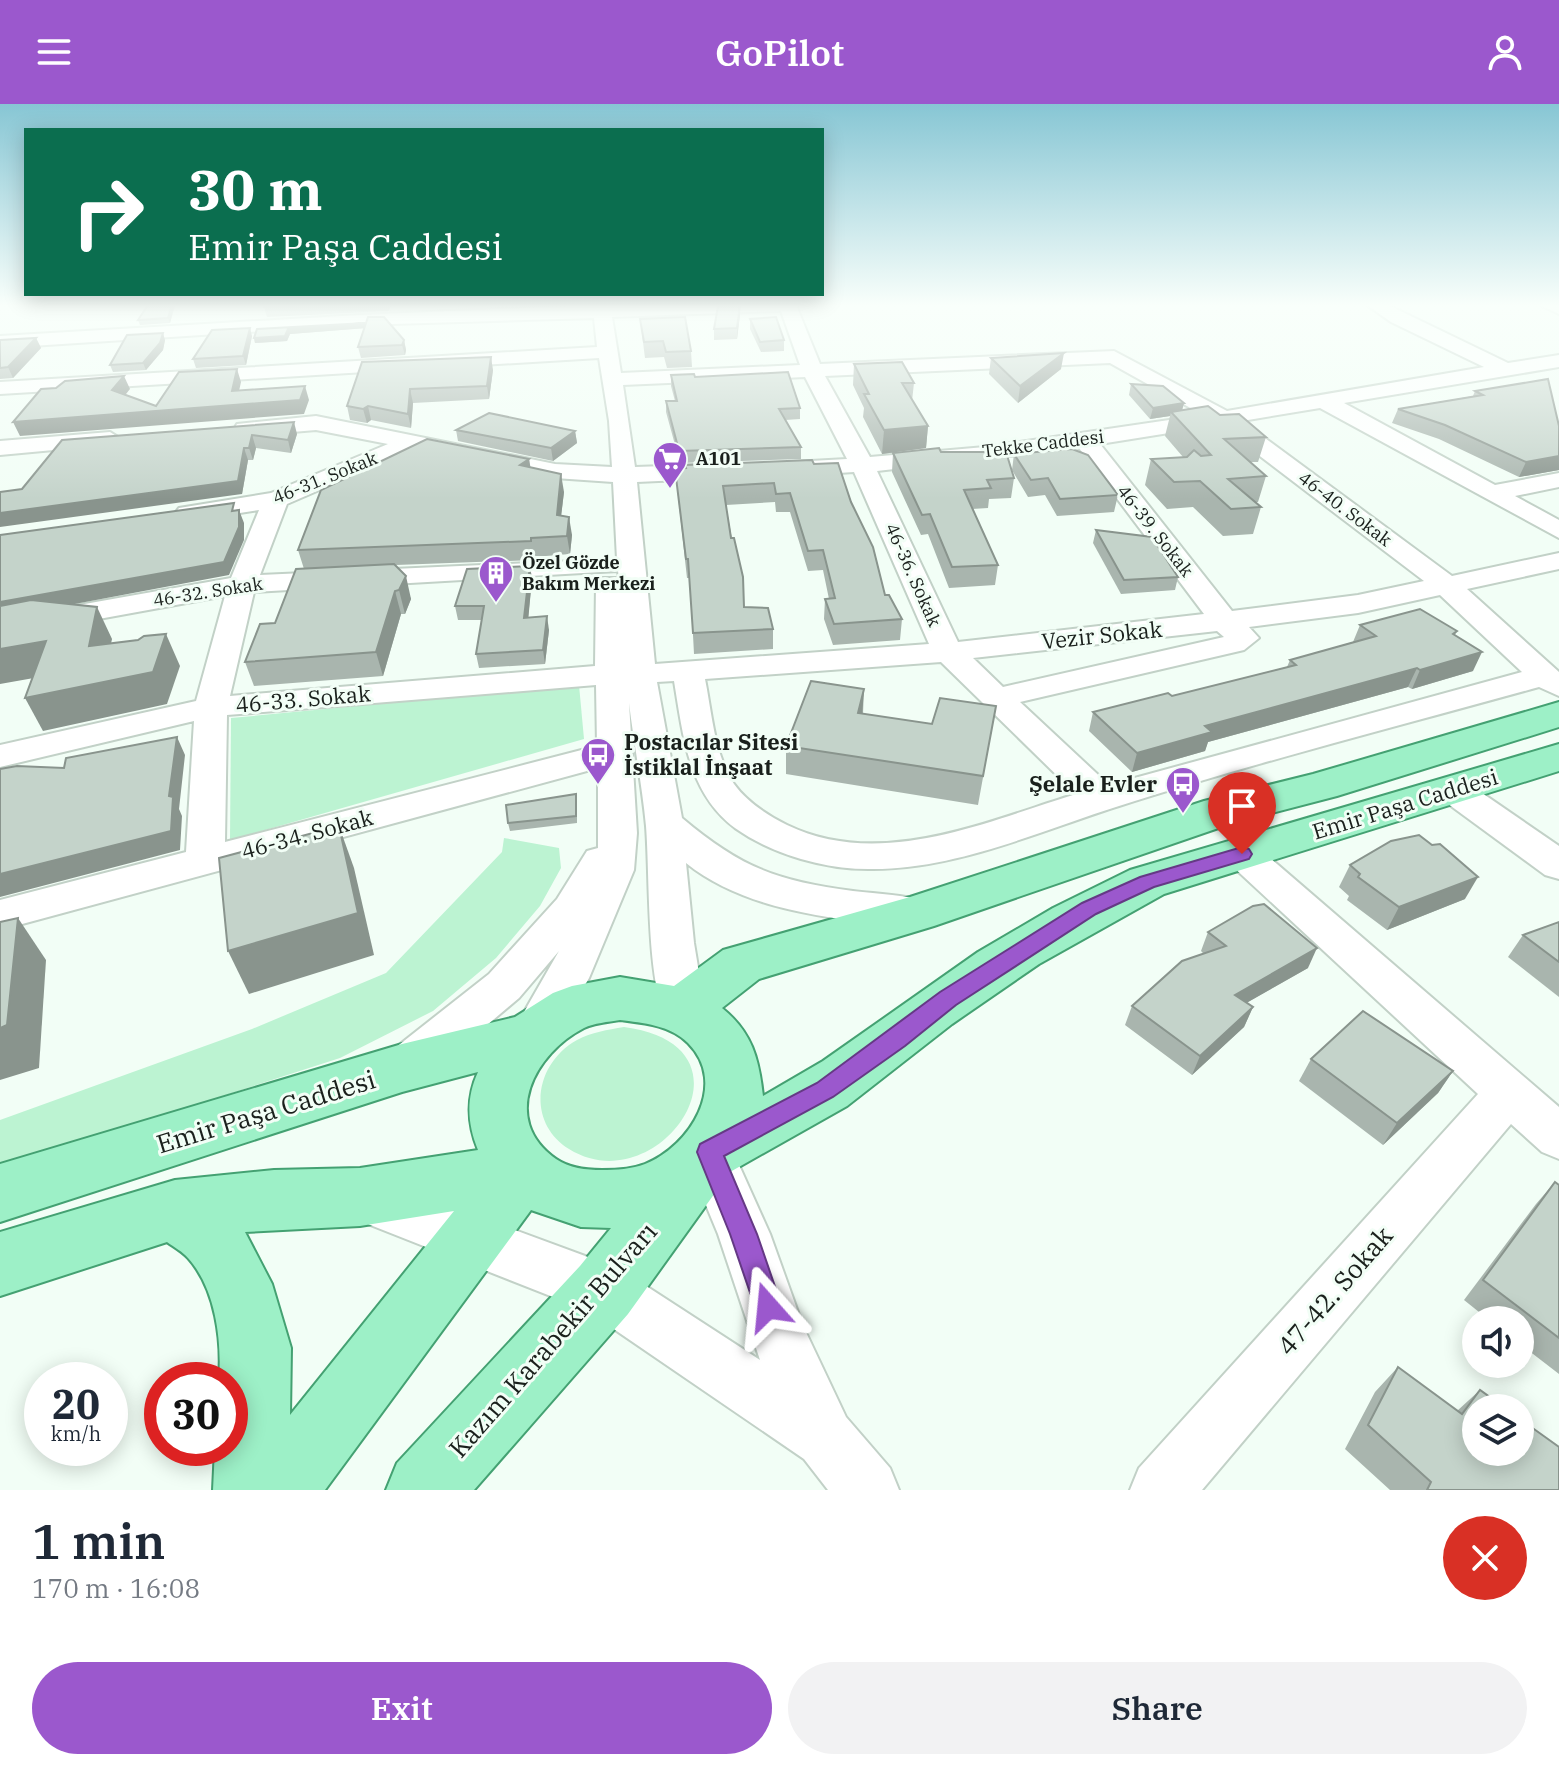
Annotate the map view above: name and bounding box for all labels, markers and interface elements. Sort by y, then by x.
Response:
text: GoPilot [715,29,844,76]
icon: menu [32,30,76,74]
icon: person [1483,30,1527,74]
text: 30 m [188,153,323,225]
icon: right [56,160,160,264]
text: Emir Paşa Caddesi [188,223,503,270]
street label: Tekke Caddesi [981,425,1105,462]
supermarket icon: A101 [651,440,689,490]
street label: 46-31. Sokak [269,446,381,509]
place label: A101 [696,447,741,470]
street label: 46-40. Sokak [1294,466,1397,551]
street label: 46-39. Sokak [1112,480,1199,582]
street label: 46-36. Sokak [880,519,947,631]
place label: Özel Gözde Bakım Merkezi [522,551,655,595]
building icon: Özel Gözde Bakım Merkezi [477,554,515,604]
street label: 46-32. Sokak [151,571,265,612]
street label: Vezir Sokak [1040,614,1164,655]
street label: 46-33. Sokak [234,678,372,719]
place label: Postacılar Sitesi İstiklal İnşaat [624,727,798,781]
bus stop icon: Postacılar Sitesi İstiklal İnşaat [579,736,617,786]
street label: Emir Paşa Caddesi [1309,762,1501,846]
bus stop icon: Şelale Evler [1164,765,1202,815]
place label: Şelale Evler [1029,769,1157,798]
pin [1208,772,1276,854]
icon: arrive [1220,784,1264,828]
street label: 46-34. Sokak [238,802,376,865]
street label: Emir Paşa Caddesi [152,1062,379,1161]
street label: Kazım Karabekir Bulvarı [441,1215,664,1464]
street label: 47-42. Sokak [1269,1219,1400,1362]
position arrow [726,1265,810,1349]
map controls [1462,1306,1534,1466]
button: sound [1462,1306,1534,1378]
speed limit sign: 30 [144,1362,248,1466]
text: 20 [52,1378,100,1430]
button: layers [1462,1394,1534,1466]
text: km/h [51,1420,101,1447]
text: 1 min [32,1510,165,1572]
button: close [1443,1516,1527,1600]
text: 170 m · 16:08 [32,1571,200,1605]
button: Exit [32,1662,772,1754]
button: Share [788,1662,1527,1754]

